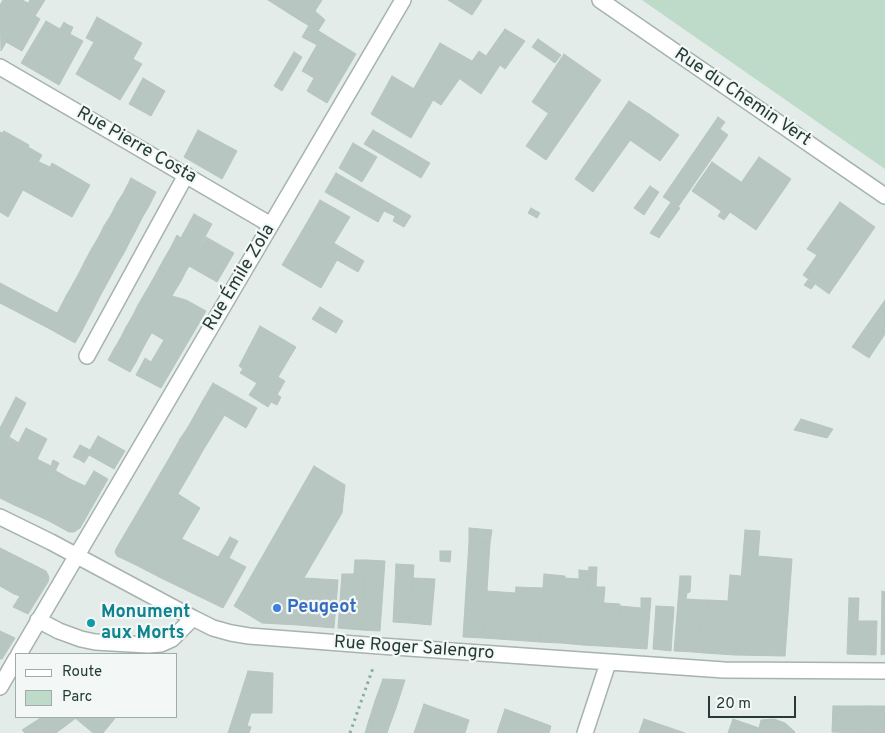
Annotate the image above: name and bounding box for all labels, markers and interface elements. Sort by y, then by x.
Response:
street label: Rue du Chemin Vert [670,44,814,152]
street label: Rue Pierre Costa [72,103,200,189]
street label: Rue Émile Zola [200,221,280,335]
place label: Peugeot [287,597,356,619]
place label: Monument aux Morts [101,602,190,644]
marker: Peugeot [271,602,283,614]
marker: Monument aux Morts [85,617,97,629]
street label: Rue Roger Salengro [333,633,495,665]
legend [15,653,178,718]
text: Route [62,663,102,682]
scale bar [710,686,798,718]
text: Parc [62,688,92,707]
text: 20 m [716,695,751,714]

